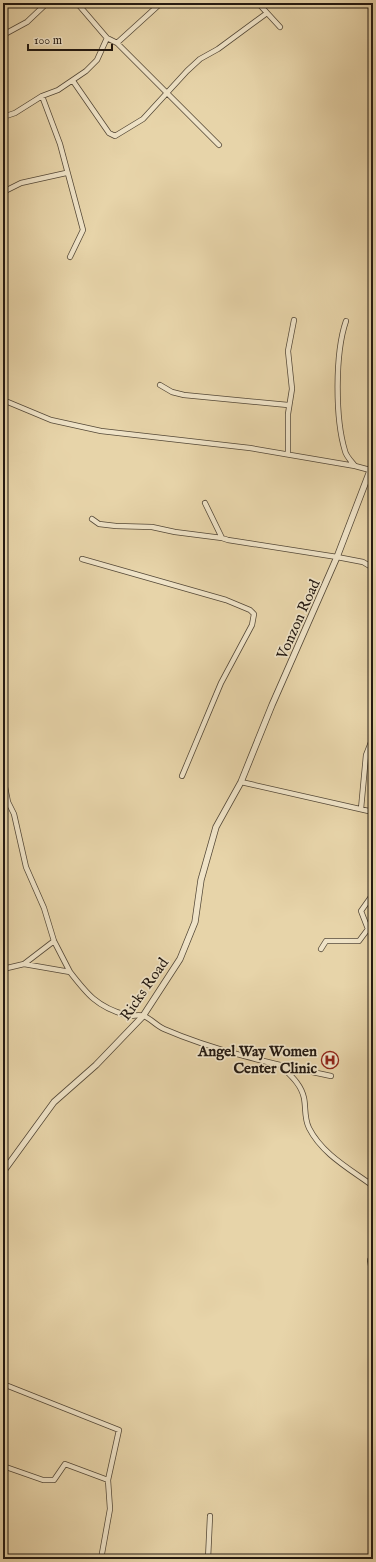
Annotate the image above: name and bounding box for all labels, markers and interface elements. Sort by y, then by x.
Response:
scale bar [28,26,112,52]
text: 100 m [34,33,62,48]
street label: Vonzon Road [272,576,325,663]
street label: Ricks Road [116,953,173,1024]
place label: Angel Way Women Center Clinic [197,1042,318,1078]
hospital icon: Angel Way Women Center Clinic [320,1050,340,1070]

